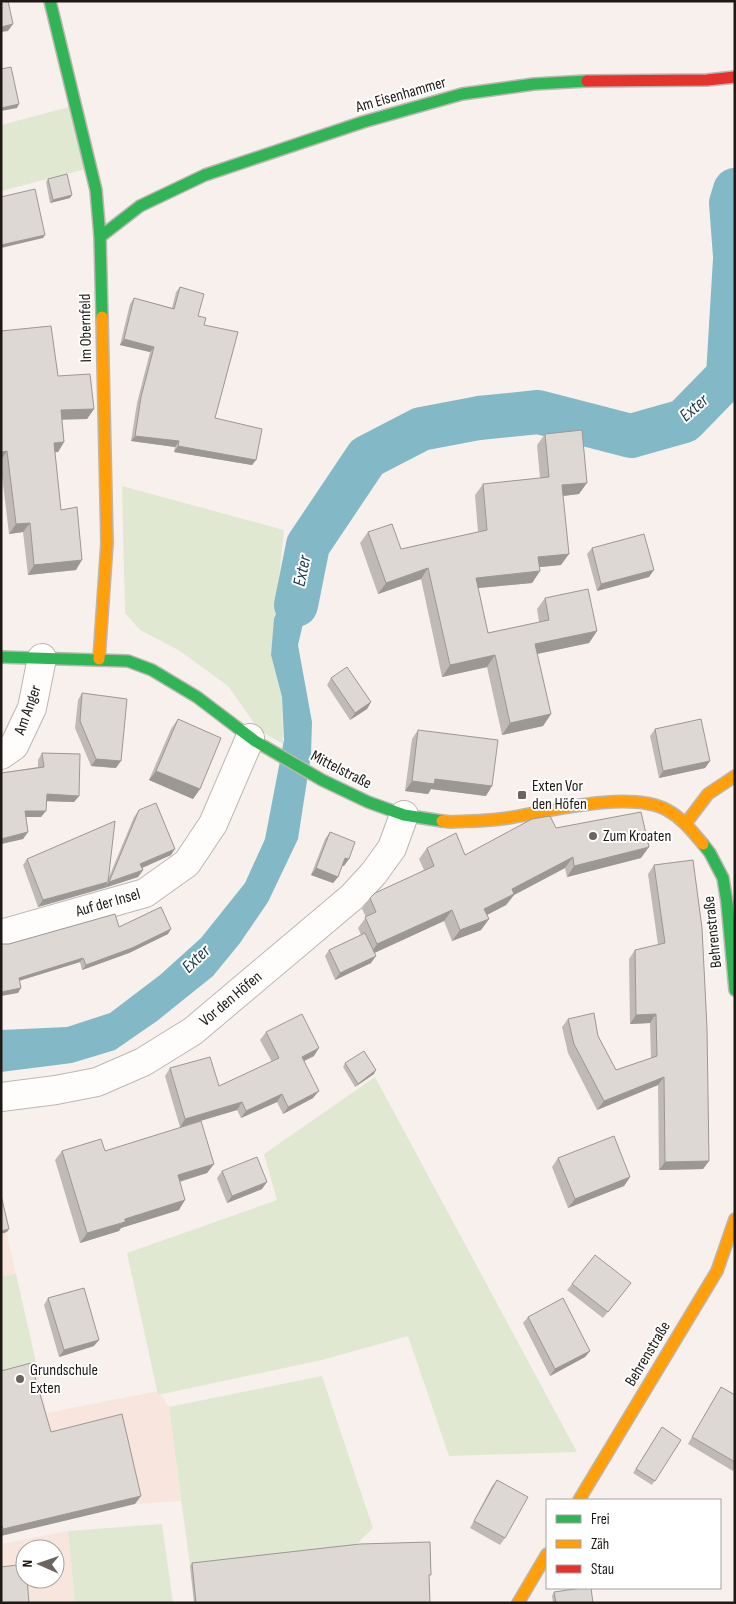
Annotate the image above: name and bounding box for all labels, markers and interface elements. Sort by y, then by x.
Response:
street label: Am Eisenhammer [353,73,449,117]
street label: Im Obernfeld [76,293,96,363]
water label: Exter [675,389,713,426]
water label: Exter [288,553,316,588]
street label: Am Anger [10,682,46,738]
street label: Mittelstraße [307,747,375,793]
place label: Exten Vor den Höfen [532,777,587,814]
marker: Exten Vor den Höfen [516,789,528,801]
place label: Zum Kroaten [603,827,671,846]
marker: Zum Kroaten [587,830,599,842]
street label: Auf der Insel [73,885,142,922]
street label: Behrenstraße [700,895,726,969]
water label: Exter [178,940,215,977]
street label: Vor den Höfen [196,968,266,1030]
street label: Behrenstraße [621,1318,675,1390]
place label: Grundschule Exten [30,1361,98,1398]
marker: Grundschule Exten [14,1373,26,1385]
legend [546,1499,721,1589]
text: Frei [591,1510,610,1529]
text: Zäh [591,1535,609,1554]
north arrow [15,1539,65,1589]
text: N [19,1560,36,1568]
text: Stau [591,1560,614,1579]

